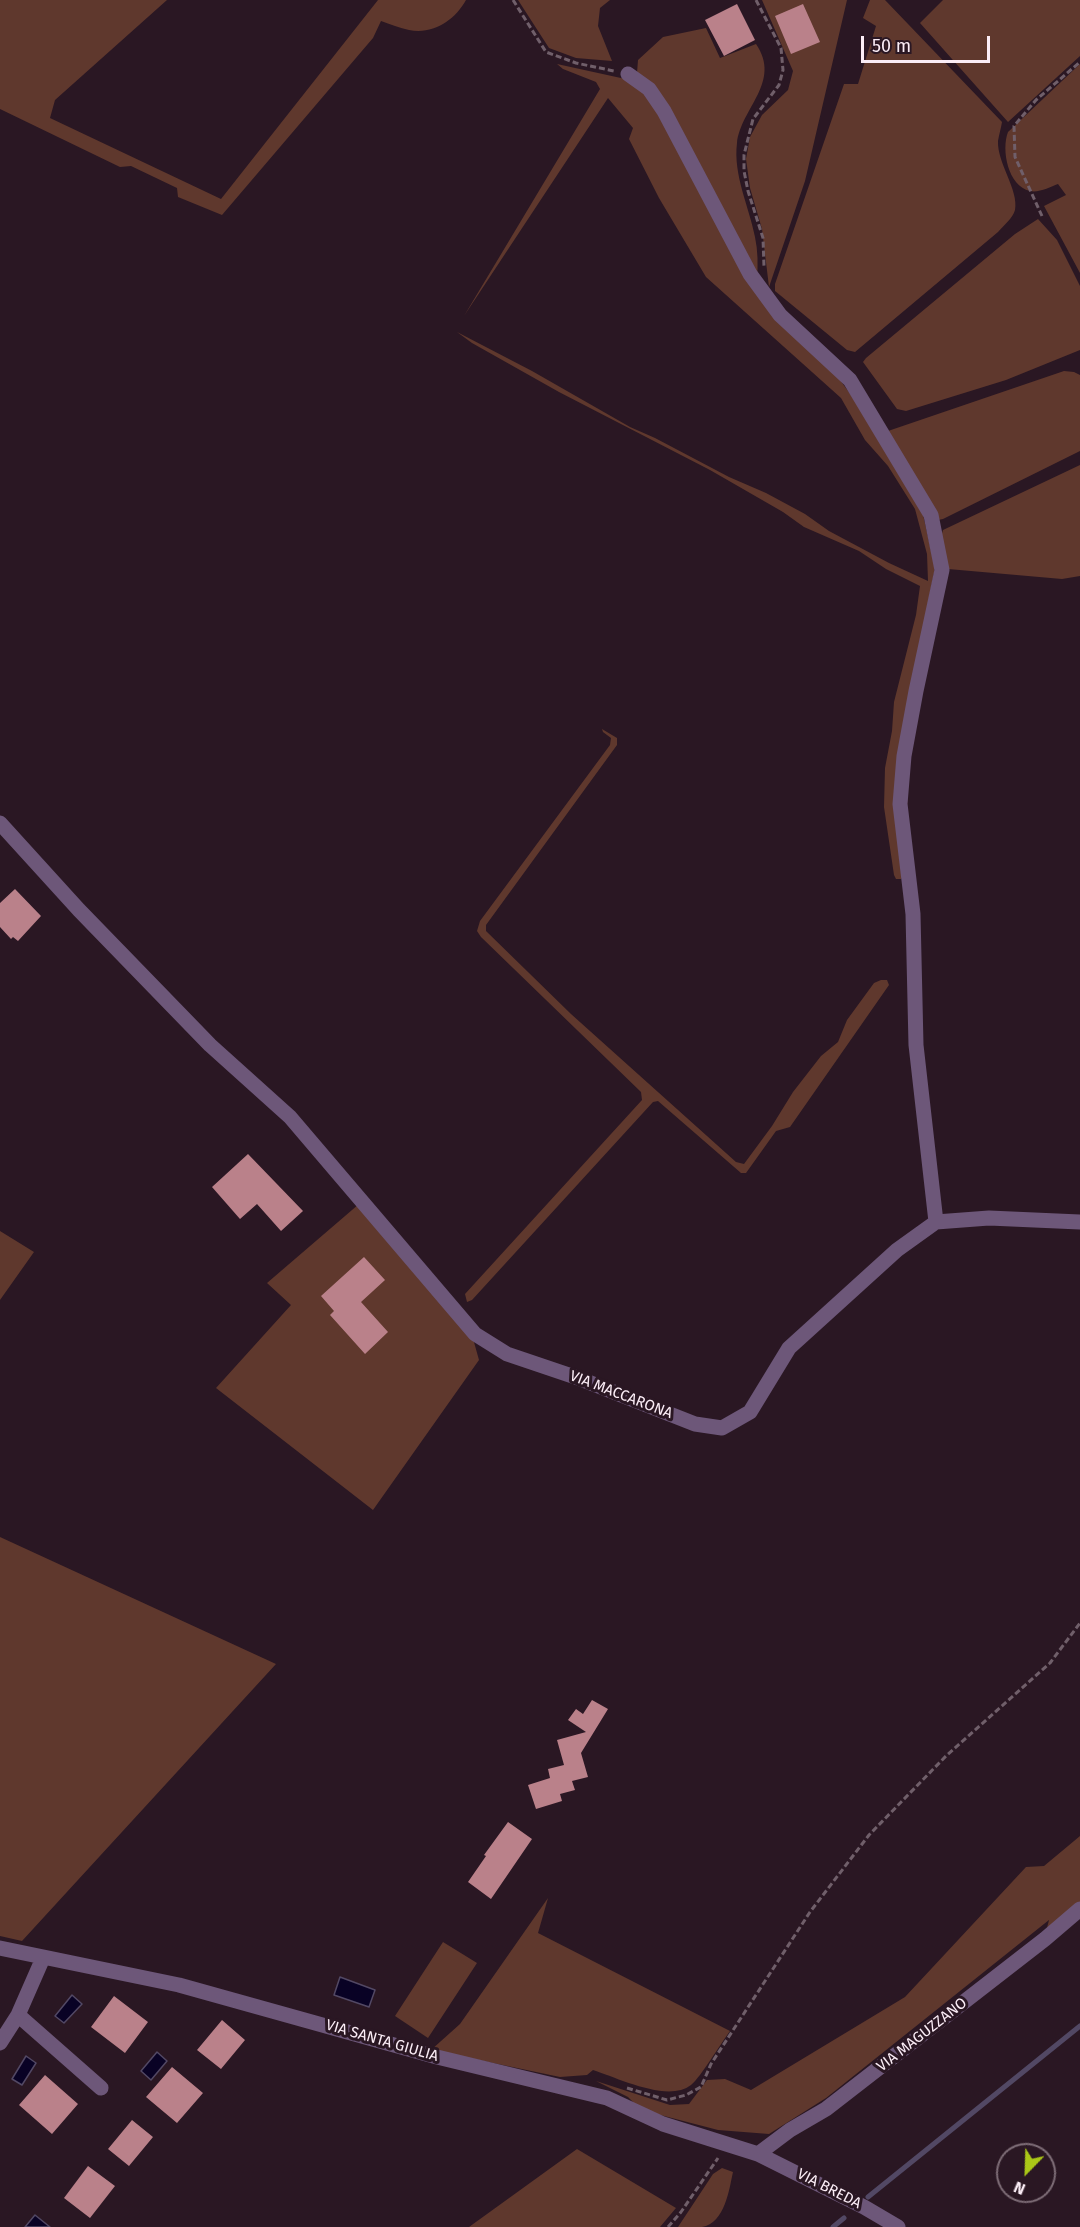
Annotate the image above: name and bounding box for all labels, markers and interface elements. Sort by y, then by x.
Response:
scale bar [864,24,993,62]
text: 50 m [872,35,911,57]
street label: VIA MACCARONA [567,1367,675,1423]
street label: VIA MAGUZZANO [873,1994,971,2076]
street label: VIA SANTA GIULIA [324,2016,440,2066]
north arrow [996,2143,1056,2203]
street label: VIA BREDA [794,2165,864,2213]
text: N [1011,2177,1028,2199]

